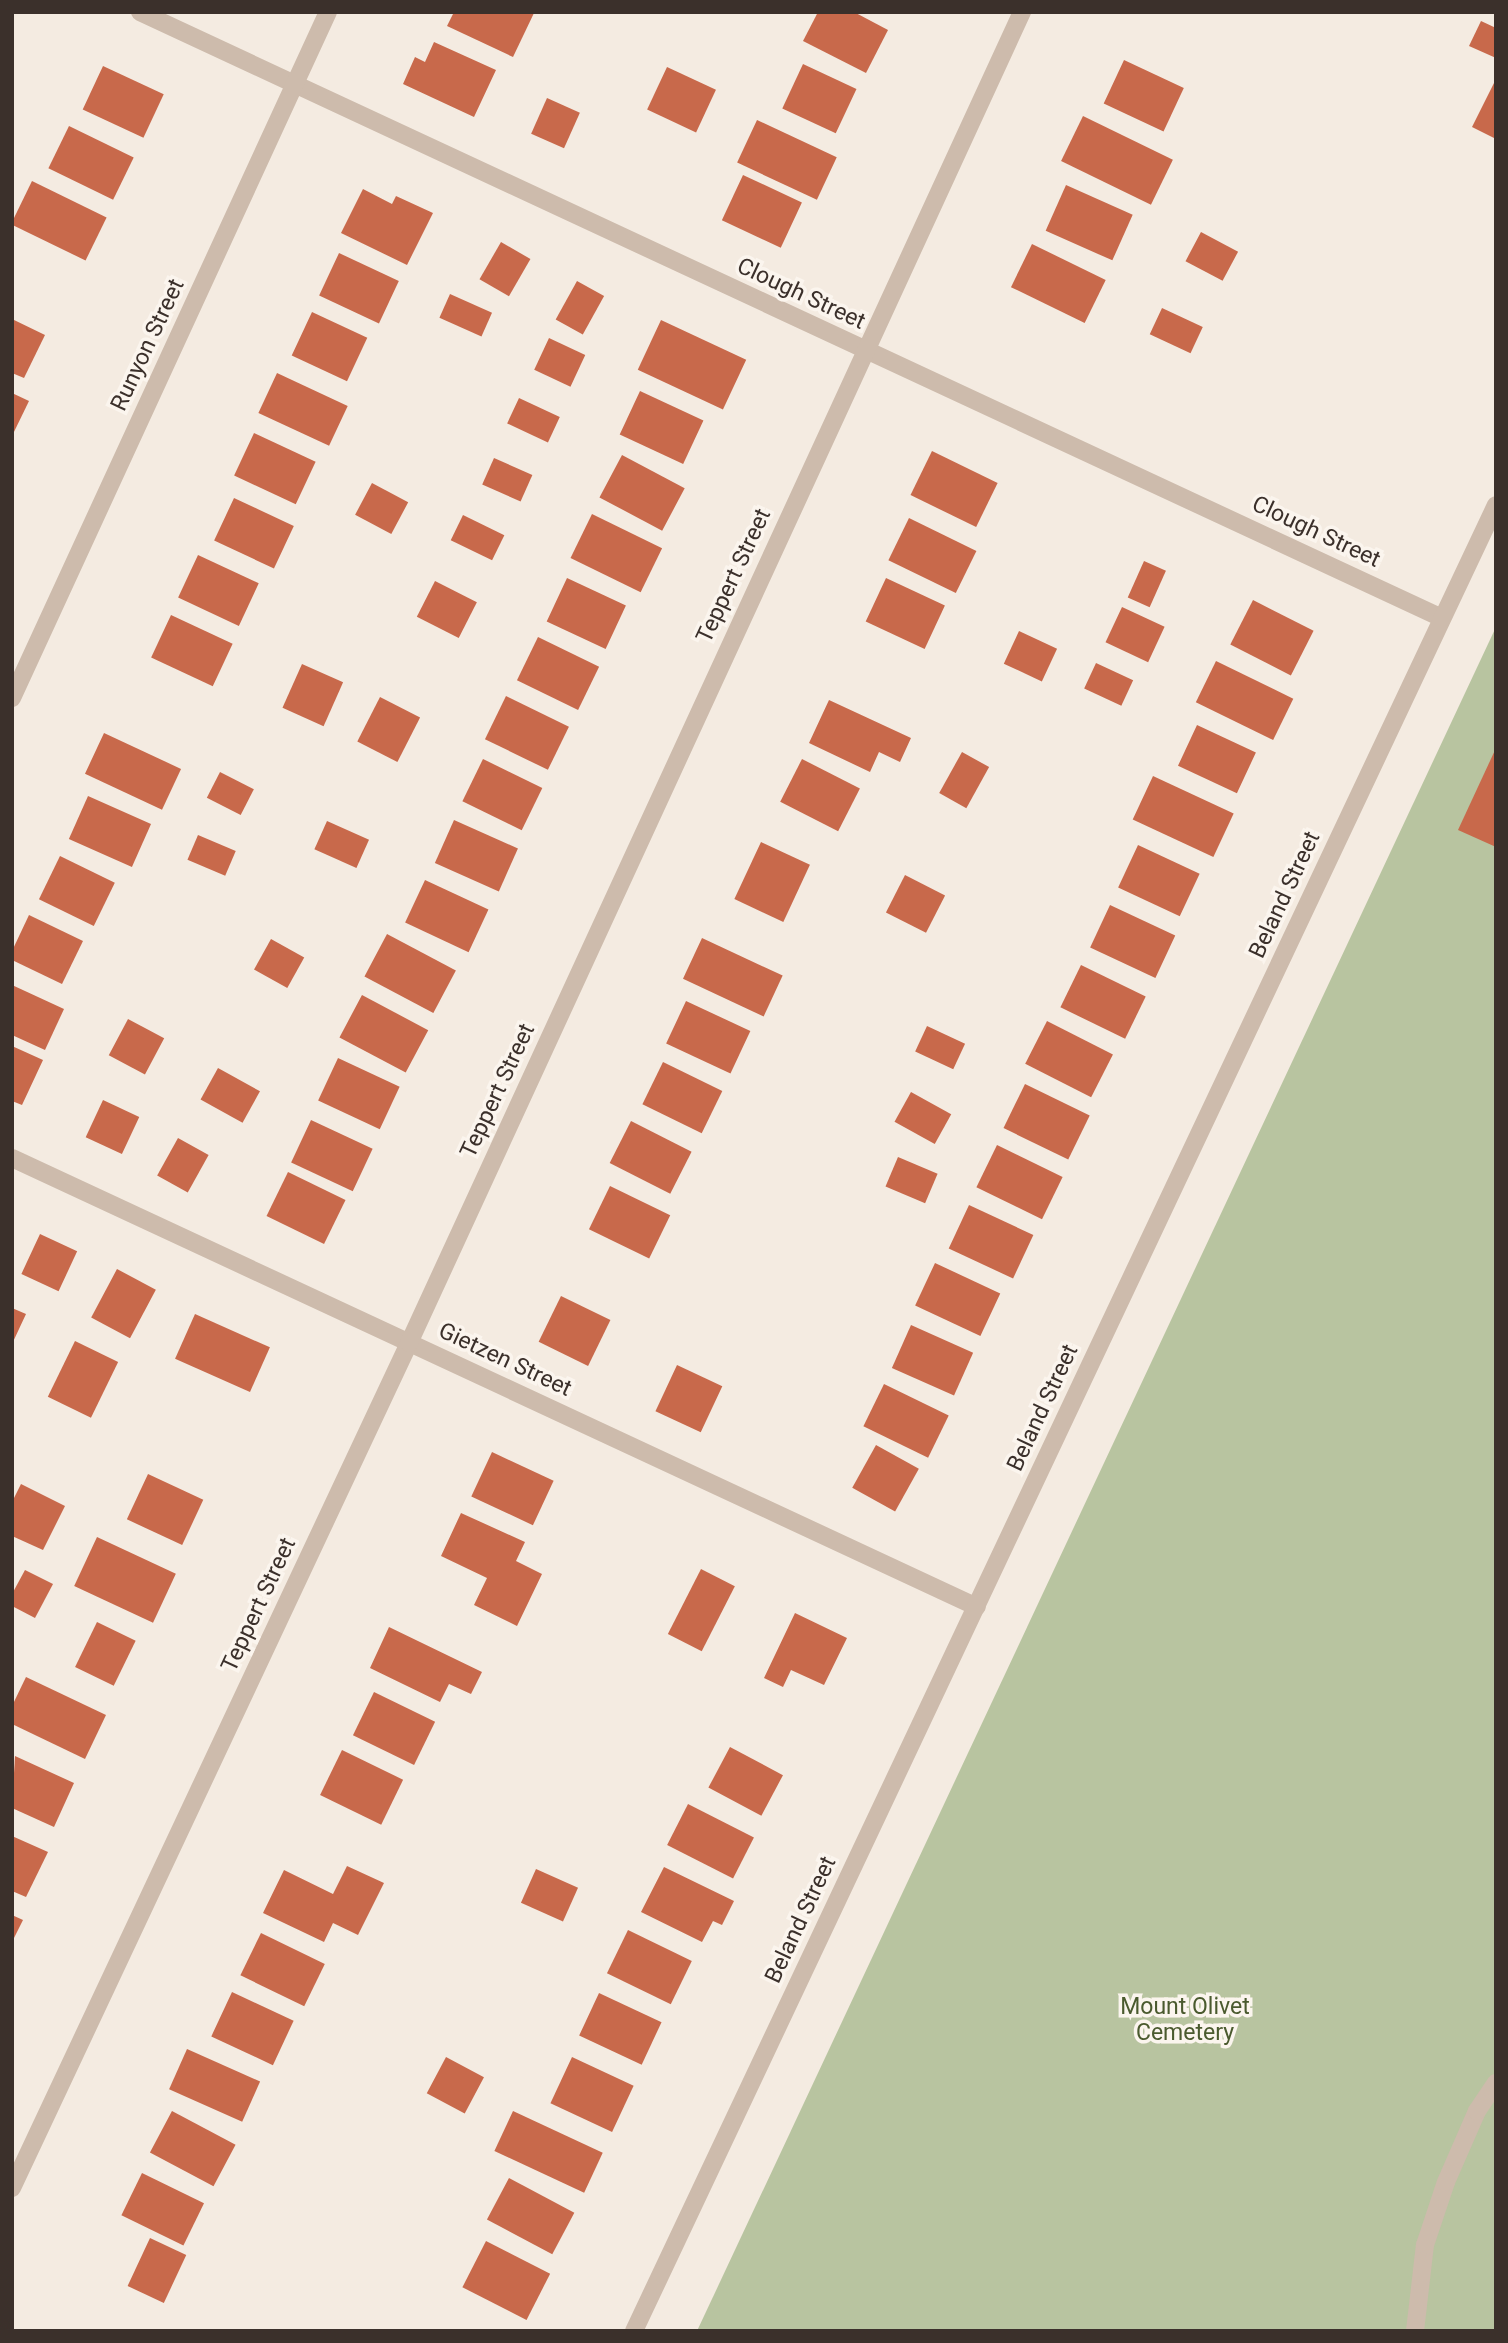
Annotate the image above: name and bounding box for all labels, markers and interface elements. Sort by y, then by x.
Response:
street label: Clough Street [732,252,870,336]
street label: Runyon Street [105,275,191,415]
street label: Clough Street [1247,490,1385,574]
street label: Teppert Street [691,504,777,648]
street label: Beland Street [1244,827,1326,963]
street label: Teppert Street [455,1019,541,1163]
street label: Gietzen Street [434,1317,576,1403]
street label: Beland Street [1002,1340,1084,1476]
street label: Teppert Street [216,1533,302,1677]
street label: Beland Street [760,1852,842,1988]
park label: Mount Olivet Cemetery [1120,1993,1250,2047]

